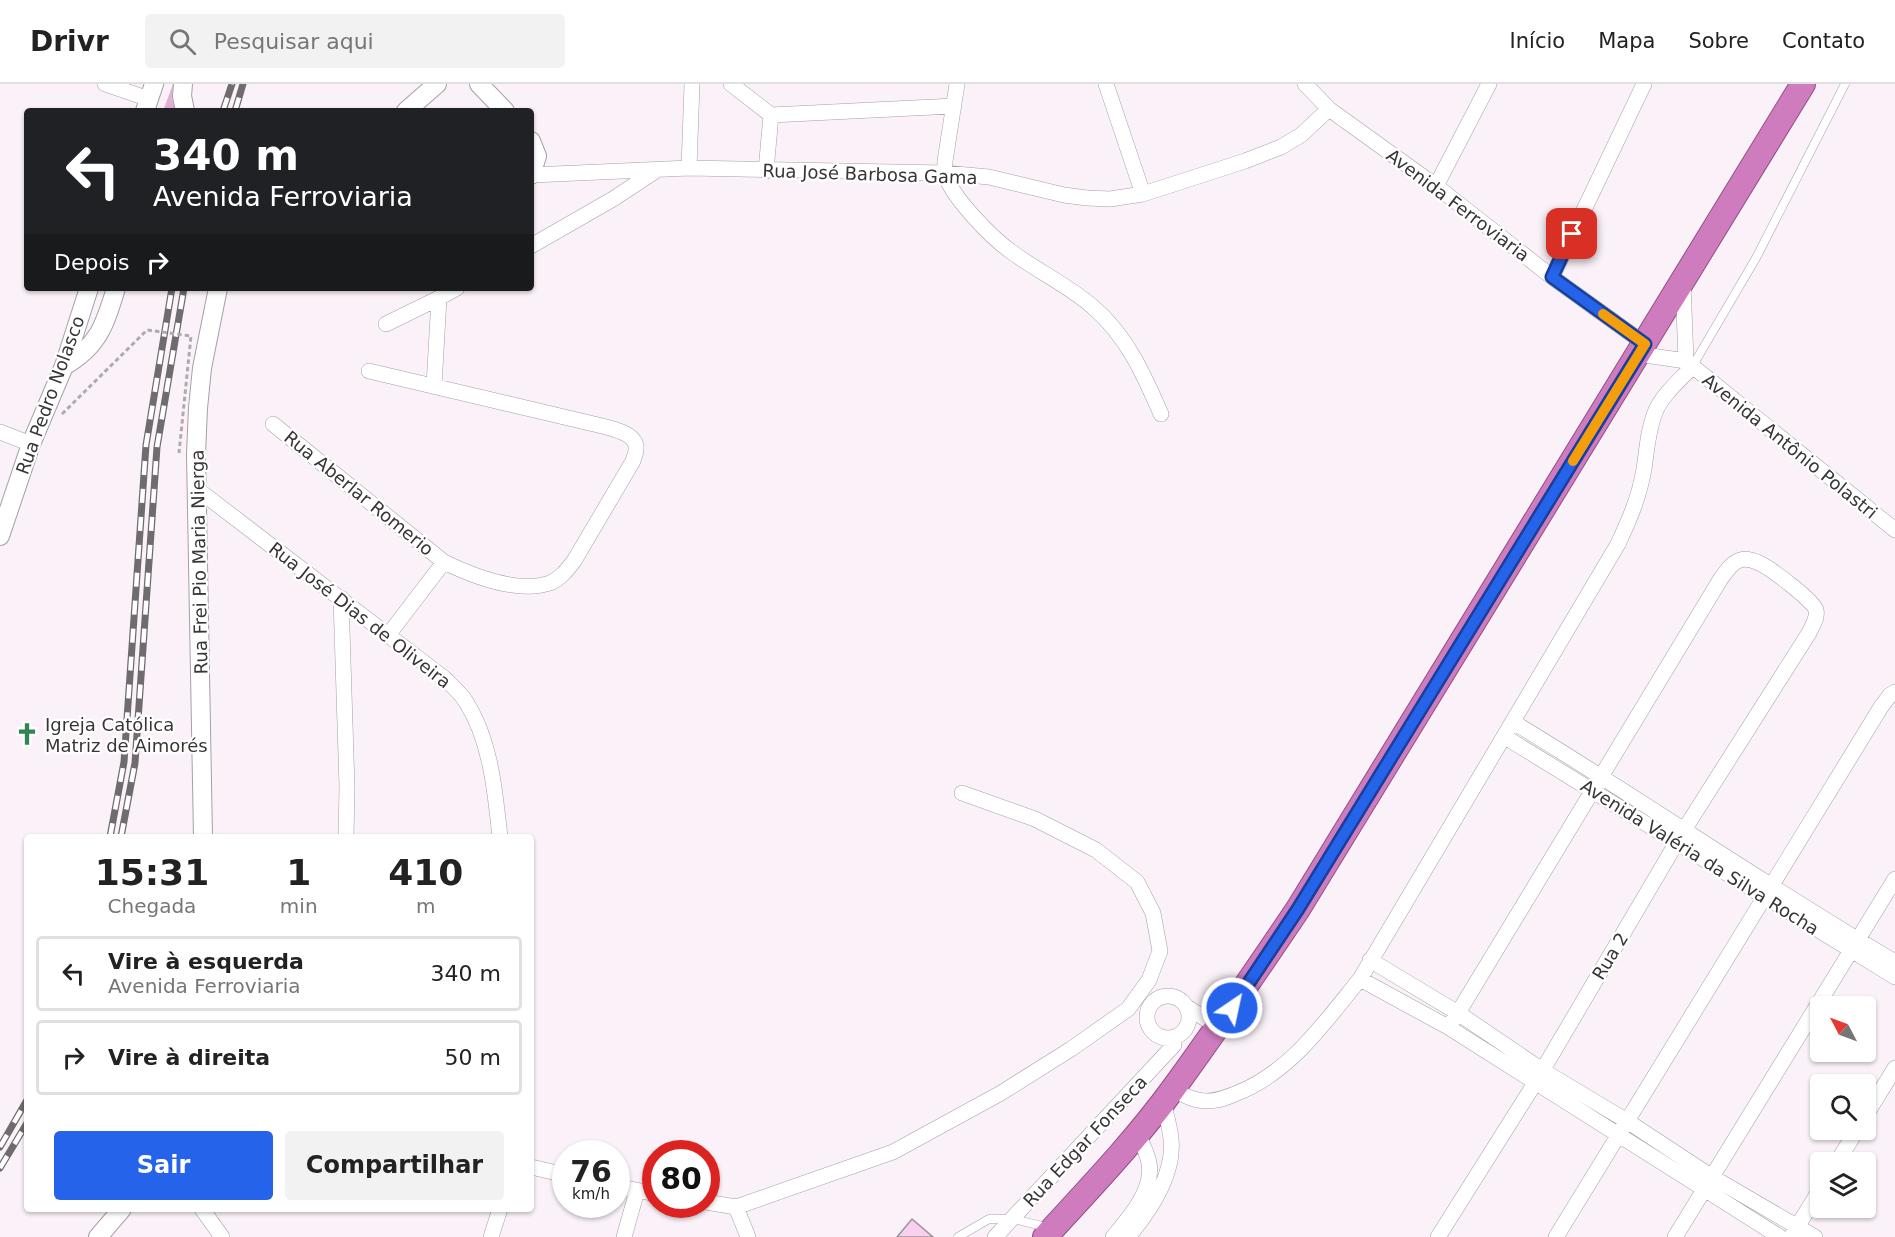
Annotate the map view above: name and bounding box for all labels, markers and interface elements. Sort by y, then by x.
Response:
search box [145,14,565,68]
text: Drivr [30,25,109,58]
icon: search [166,25,199,58]
text: Pesquisar aqui [214,29,374,54]
text: Início [1510,29,1565,53]
text: Mapa [1598,29,1655,53]
text: Sobre [1688,29,1749,53]
text: Contato [1782,29,1865,53]
text: 340 m [153,131,299,180]
icon: left [54,132,132,210]
street label: Avenida Ferroviaria [1383,144,1533,266]
street label: Rua José Barbosa Gama [762,160,978,188]
text: Avenida Ferroviaria [153,181,413,212]
pin [1546,208,1597,259]
icon: arrive [1555,217,1588,250]
icon: right [141,246,174,279]
text: Depois [54,250,129,275]
street label: Rua Pedro Nolasco [12,313,88,477]
street label: Avenida Antônio Polastri [1698,369,1882,523]
street label: Rua Aberlar Romerio [280,426,438,560]
street label: Rua Frei Pio Maria Nierga [187,449,211,675]
street label: Rua José Dias de Oliveira [265,537,455,693]
place label: Igreja Católica Matriz de Aimorés [45,714,208,756]
church icon: Igreja Católica Matriz de Aimorés [14,721,40,747]
street label: Avenida Valéria da Silva Rocha [1577,775,1823,939]
text: 15:31 [95,852,209,893]
text: 1 [286,852,311,893]
text: 410 [388,852,463,893]
text: Chegada [107,894,196,918]
text: min [280,894,318,918]
text: m [416,894,436,918]
street label: Rua 2 [1588,929,1632,983]
text: Vire à esquerda [108,949,304,974]
icon: left [57,957,90,990]
text: 340 m [431,961,501,986]
text: Avenida Ferroviaria [108,974,300,998]
position arrow [1200,976,1264,1040]
north arrow [1810,996,1876,1062]
map controls [1810,996,1876,1218]
icon: right [57,1041,90,1074]
text: Vire à direita [108,1045,270,1070]
text: 50 m [445,1045,501,1070]
street label: Rua Edgar Fonseca [1019,1071,1151,1211]
button: search [1810,1074,1876,1140]
button: Sair [54,1131,273,1200]
button: Compartilhar [285,1131,504,1200]
speed limit sign: 80 [642,1140,720,1218]
button: layers [1810,1152,1876,1218]
text: 76 [570,1154,612,1189]
text: km/h [572,1185,610,1203]

